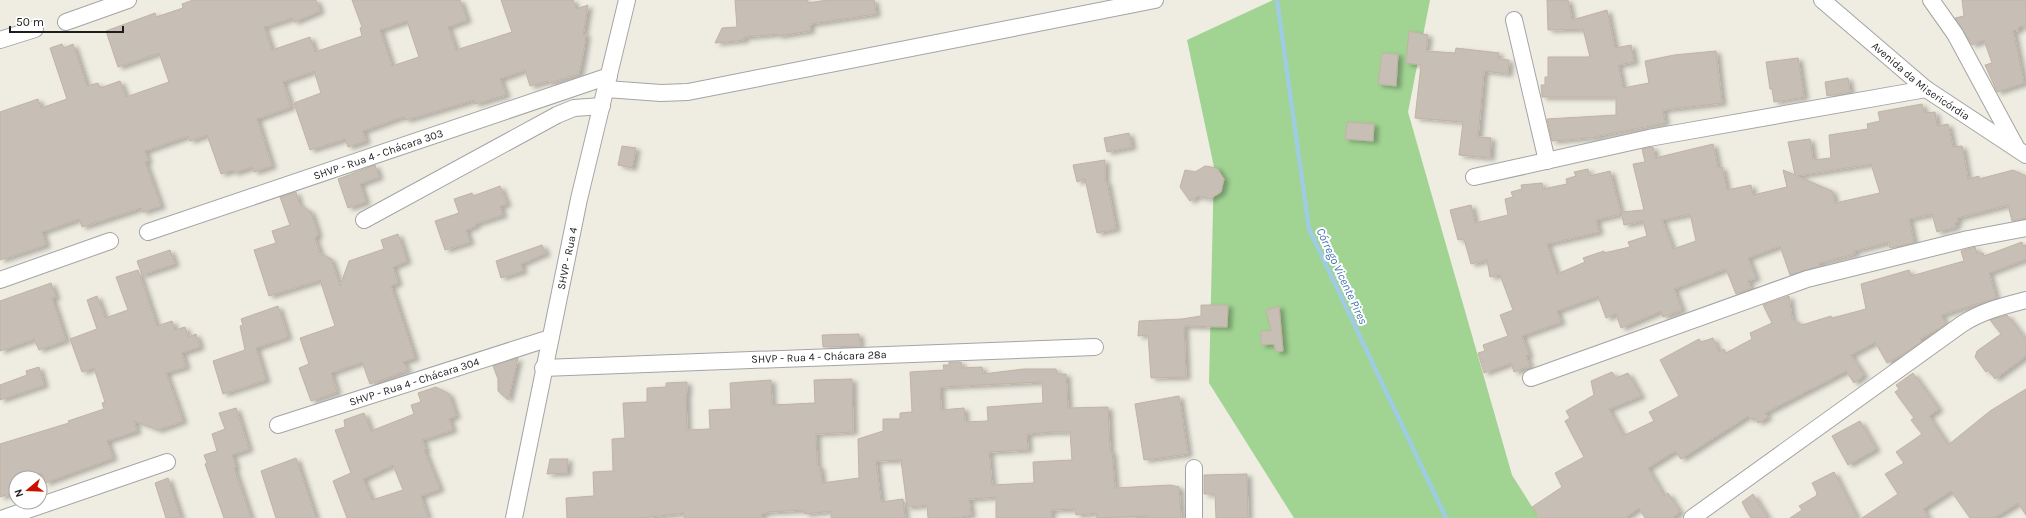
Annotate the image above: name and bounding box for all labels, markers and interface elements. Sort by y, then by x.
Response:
scale bar [10,8,123,34]
text: 50 m [16,15,44,29]
street label: Avenida da Misericórdia [1869,39,1972,123]
street label: SHVP - Rua 4 - Chácara 303 [312,126,445,182]
street label: SHVP - Rua 4 [554,226,580,291]
water label: Córrego Vicente Pires [1314,226,1371,327]
street label: SHVP - Rua 4 - Chácara 28ª [751,348,887,366]
street label: SHVP - Rua 4 - Chácara 304 [348,355,481,408]
north arrow [8,470,48,510]
text: N [12,487,26,499]

